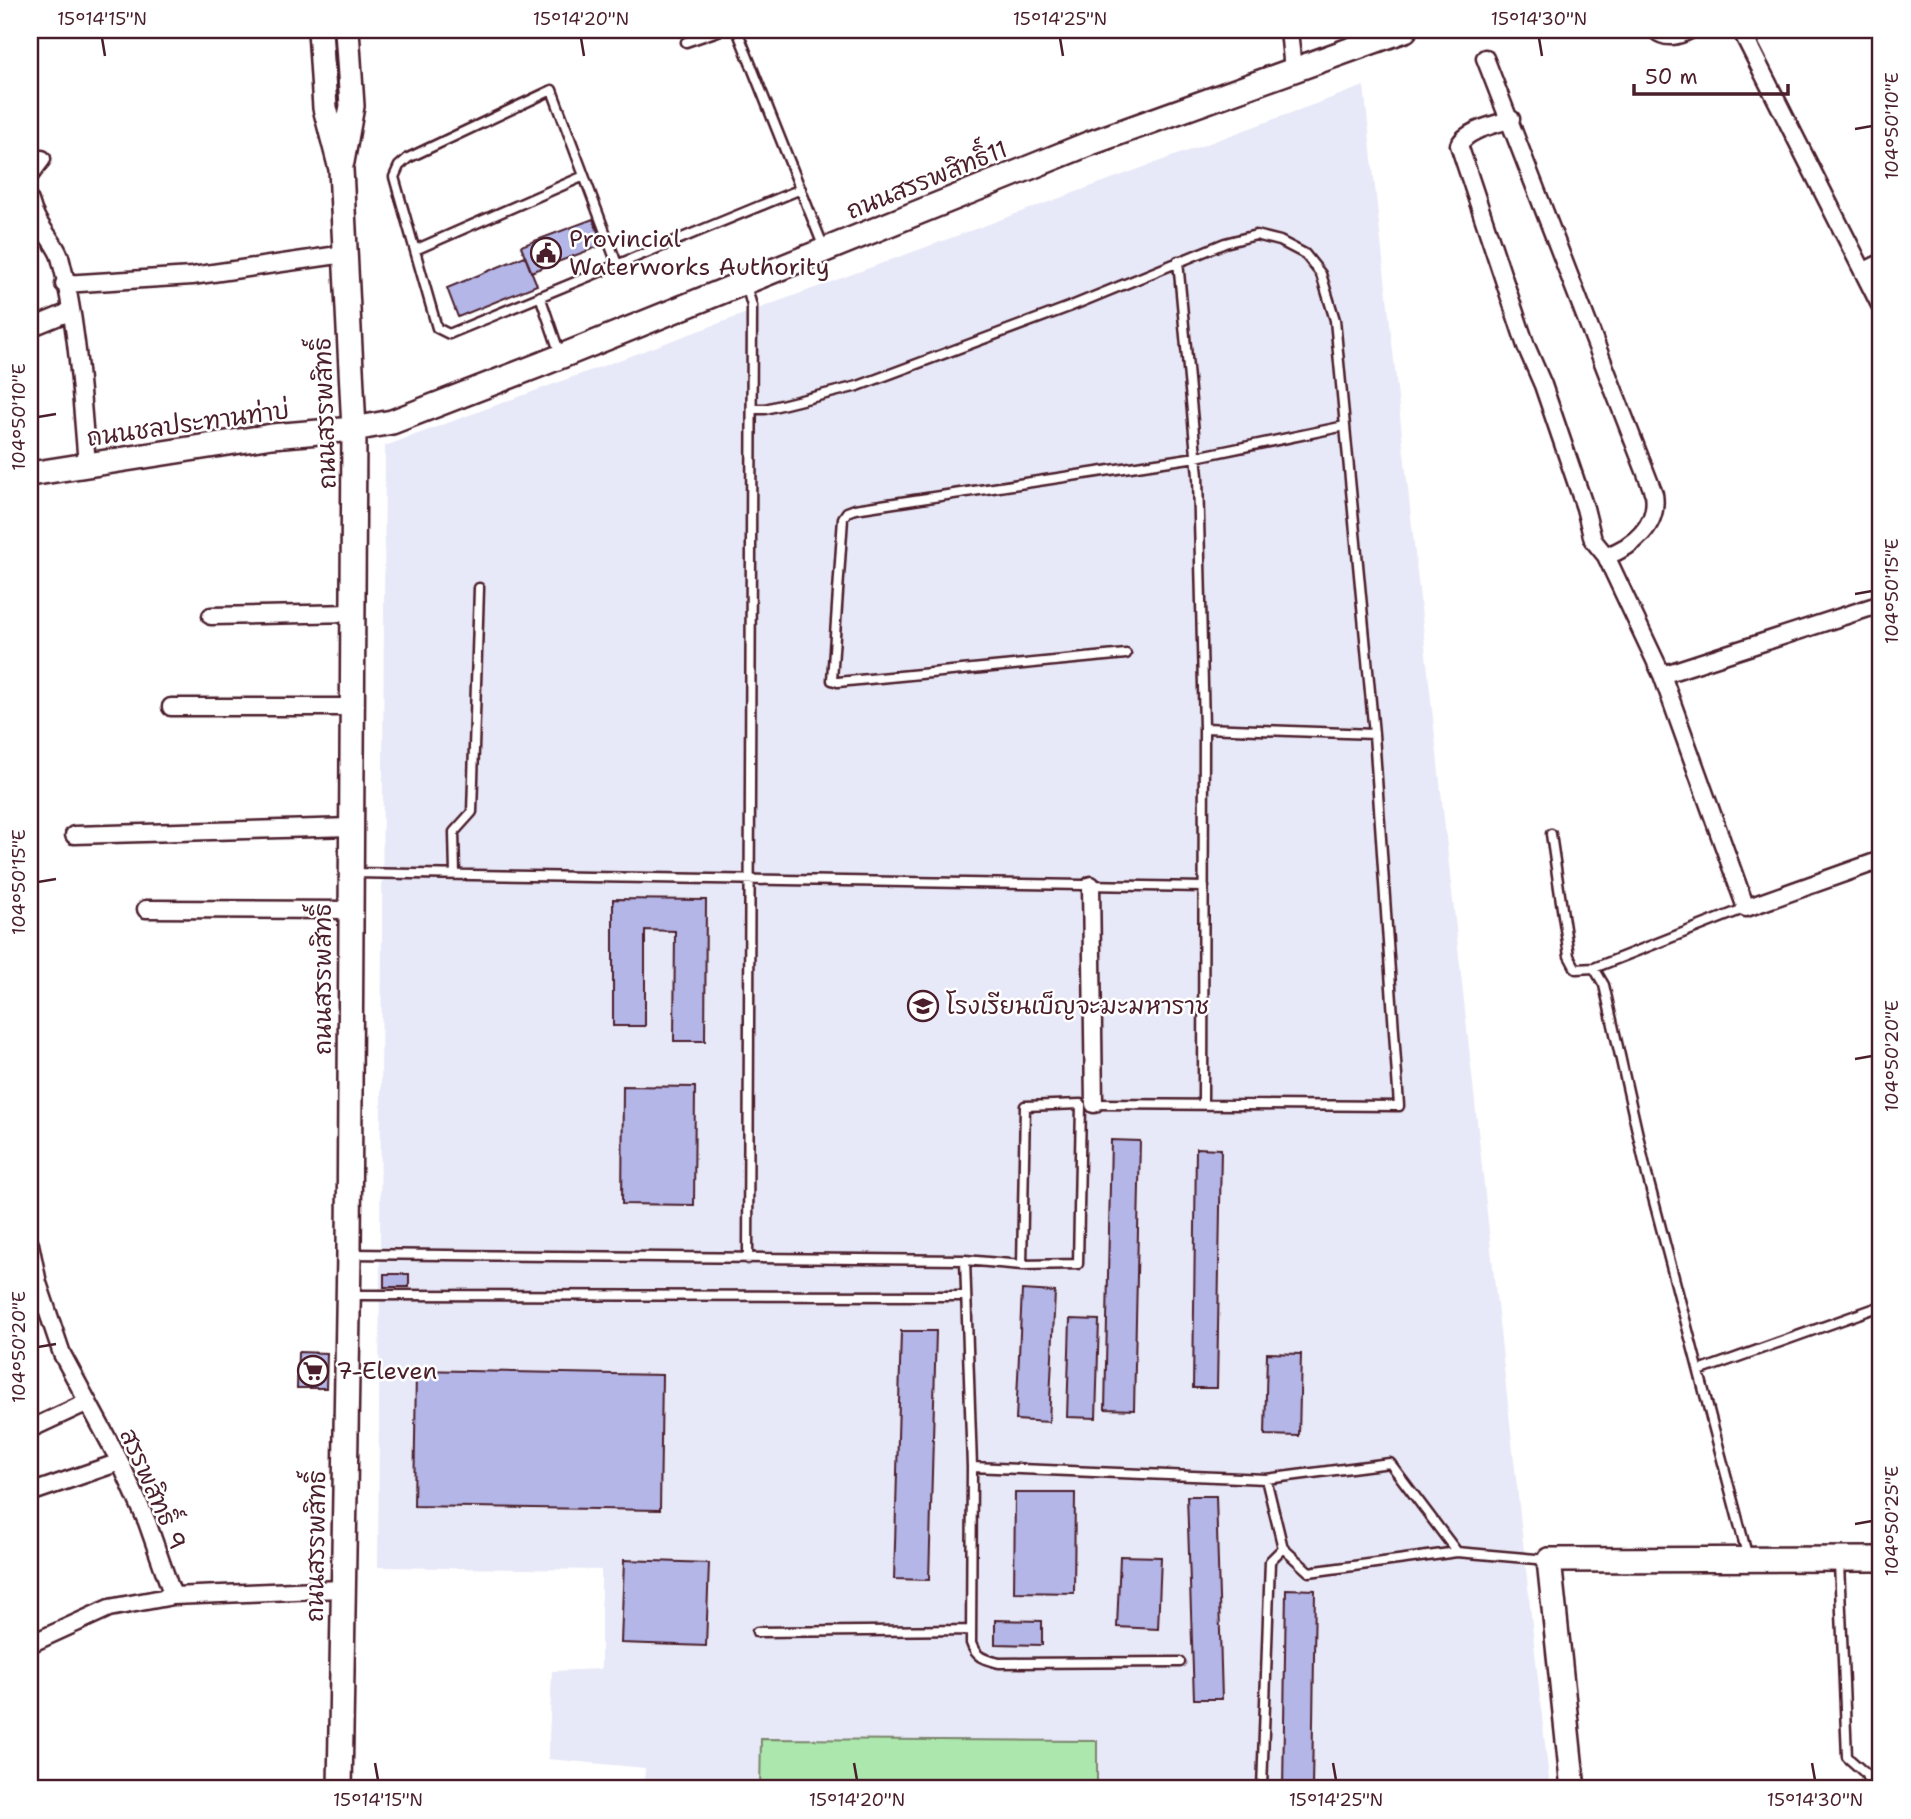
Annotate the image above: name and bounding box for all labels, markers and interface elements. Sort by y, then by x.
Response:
text: 15°14'15"N [57,7,147,31]
text: 15°14'20"N [533,7,629,31]
text: 15°14'25"N [1013,7,1107,31]
text: 15°14'30"N [1491,7,1587,31]
scale bar [1634,52,1788,96]
text: 50 m [1645,63,1698,91]
text: 104°50'10"E [1880,72,1904,180]
street label: ถนนสรรพสิทธิ์11 [839,128,1012,227]
place label: Provincial Waterworks Authority [569,223,830,283]
public building icon: Provincial Waterworks Authority [529,236,563,270]
street label: ถนนสรรพสิทธิ์ [300,336,344,490]
text: 104°50'10"E [7,363,31,471]
street label: ถนนชลประทานท่าบ่ [85,394,291,454]
text: 104°50'15"E [1880,538,1904,644]
text: 104°50'15"E [7,829,31,935]
street label: ถนนสรรพสิทธิ์ [301,903,339,1055]
school or university icon: โรงเรียนเบ็ญจะมะมหาราช [906,989,940,1023]
place label: โรงเรียนเบ็ญจะมะมหาราช [946,990,1209,1022]
text: 104°50'20"E [1880,1000,1904,1112]
text: 104°50'20"E [7,1291,31,1403]
supermarket icon: 7-Eleven [296,1354,330,1388]
place label: 7-Eleven [336,1355,437,1387]
street label: สรรพสิทธิ์ 9 [112,1421,199,1554]
text: 104°50'25"E [1880,1466,1904,1576]
street label: ถนนสรรพสิทธิ์ [293,1470,333,1622]
text: 15°14'15"N [333,1788,423,1812]
text: 15°14'20"N [809,1788,905,1812]
text: 15°14'25"N [1289,1788,1383,1812]
text: 15°14'30"N [1767,1788,1863,1812]

